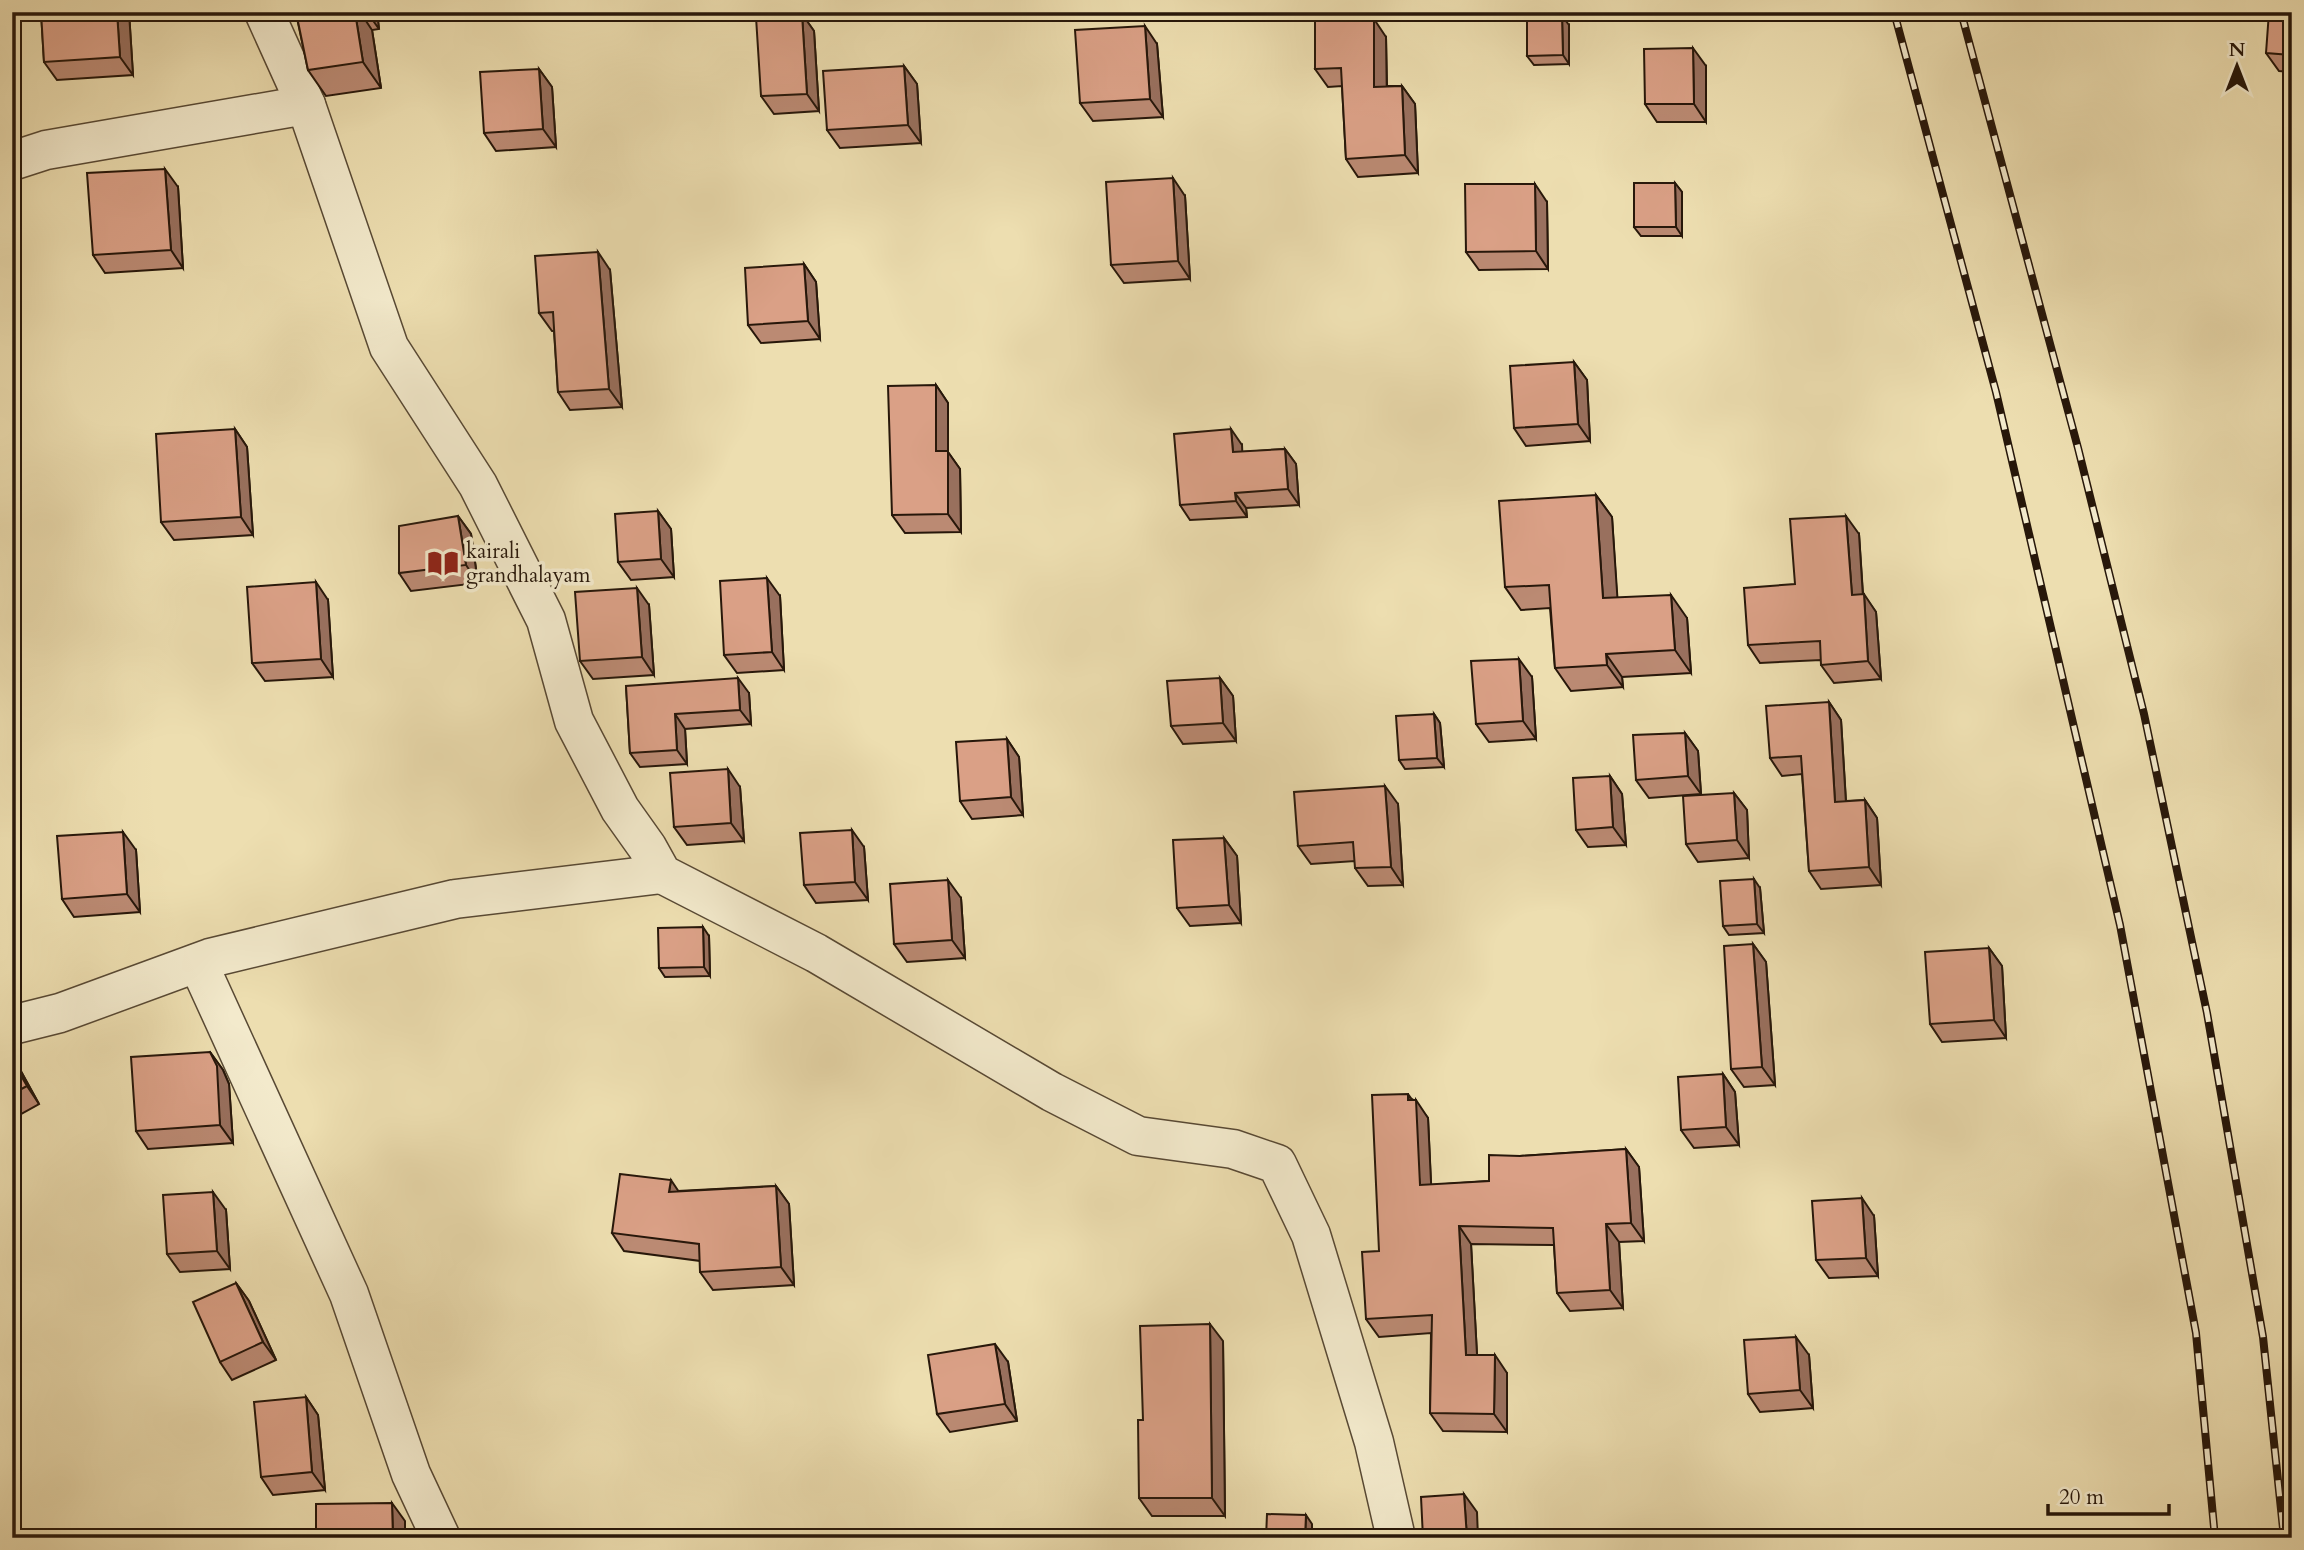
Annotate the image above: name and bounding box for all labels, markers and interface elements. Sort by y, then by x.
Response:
north arrow [2202,32,2272,102]
text: N [2229,37,2246,63]
place label: kairali grandhalayam [466,537,591,590]
library icon: kairali grandhalayam [426,546,460,580]
scale bar [2048,1473,2169,1517]
text: 20 m [2059,1483,2104,1512]

